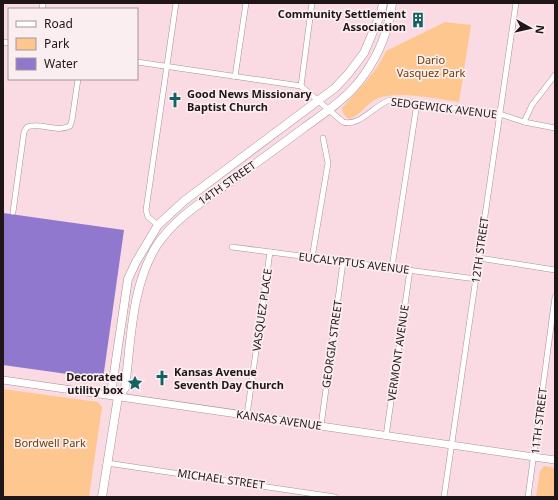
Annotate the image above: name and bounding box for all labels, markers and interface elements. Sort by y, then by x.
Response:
place label: Community Settlement Association [278,6,406,34]
legend [8,8,138,80]
north arrow [510,8,550,48]
building icon: Community Settlement Association [409,11,427,29]
text: Road [44,15,73,32]
text: N [532,24,548,35]
text: Park [44,35,70,52]
park label: Dario Vasquez Park [397,52,466,80]
text: Water [44,55,78,72]
place label: Good News Missionary Baptist Church [187,86,312,114]
church icon: Good News Missionary Baptist Church [166,91,184,109]
street label: SEDGEWICK AVENUE [390,94,498,121]
street label: 14TH STREET [195,157,258,208]
street label: 12TH STREET [467,216,492,284]
street label: EUCALYPTUS AVENUE [298,248,410,277]
street label: VASQUEZ PLACE [248,268,275,352]
street label: GEORGIA STREET [318,299,345,389]
street label: VERMONT AVENUE [383,304,412,402]
place label: Kansas Avenue Seventh Day Church [174,364,284,392]
place label: Decorated utility box [66,369,124,397]
church icon: Kansas Avenue Seventh Day Church [153,369,171,387]
place icon: Decorated utility box [126,374,144,392]
street label: 11TH STREET [527,387,550,455]
street label: KANSAS AVENUE [235,406,323,433]
park label: Bordwell Park [14,435,86,450]
street label: MICHAEL STREET [176,465,266,492]

